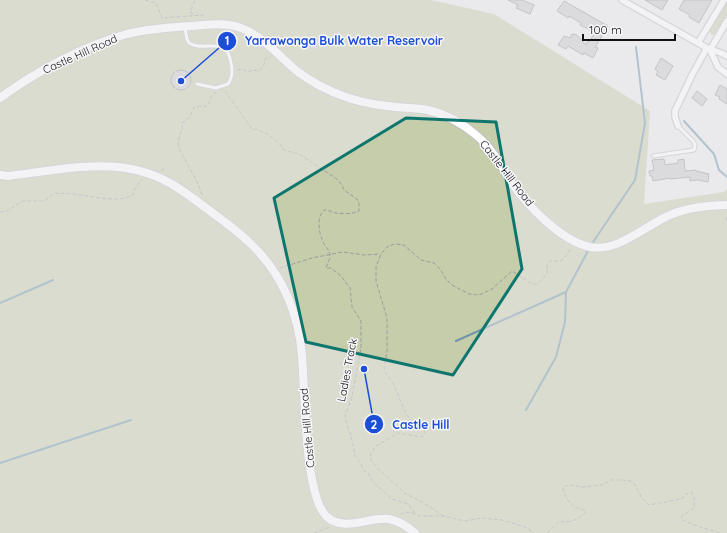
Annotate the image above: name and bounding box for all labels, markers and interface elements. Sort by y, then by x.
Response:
scale bar [583,16,675,42]
text: 100 m [589,22,622,37]
callout: Yarrawonga Bulk Water Reservoir [217,29,451,53]
street label: Castle Hill Road [41,31,119,77]
text: 1 [225,33,229,48]
text: Yarrawonga Bulk Water Reservoir [245,33,443,48]
street label: Castle Hill Road [477,137,537,209]
street label: Ladies Track [334,337,360,403]
street label: Castle Hill Road [297,388,317,468]
callout: Castle Hill [364,412,458,436]
text: 2 [371,417,378,432]
text: Castle Hill [392,417,450,432]

